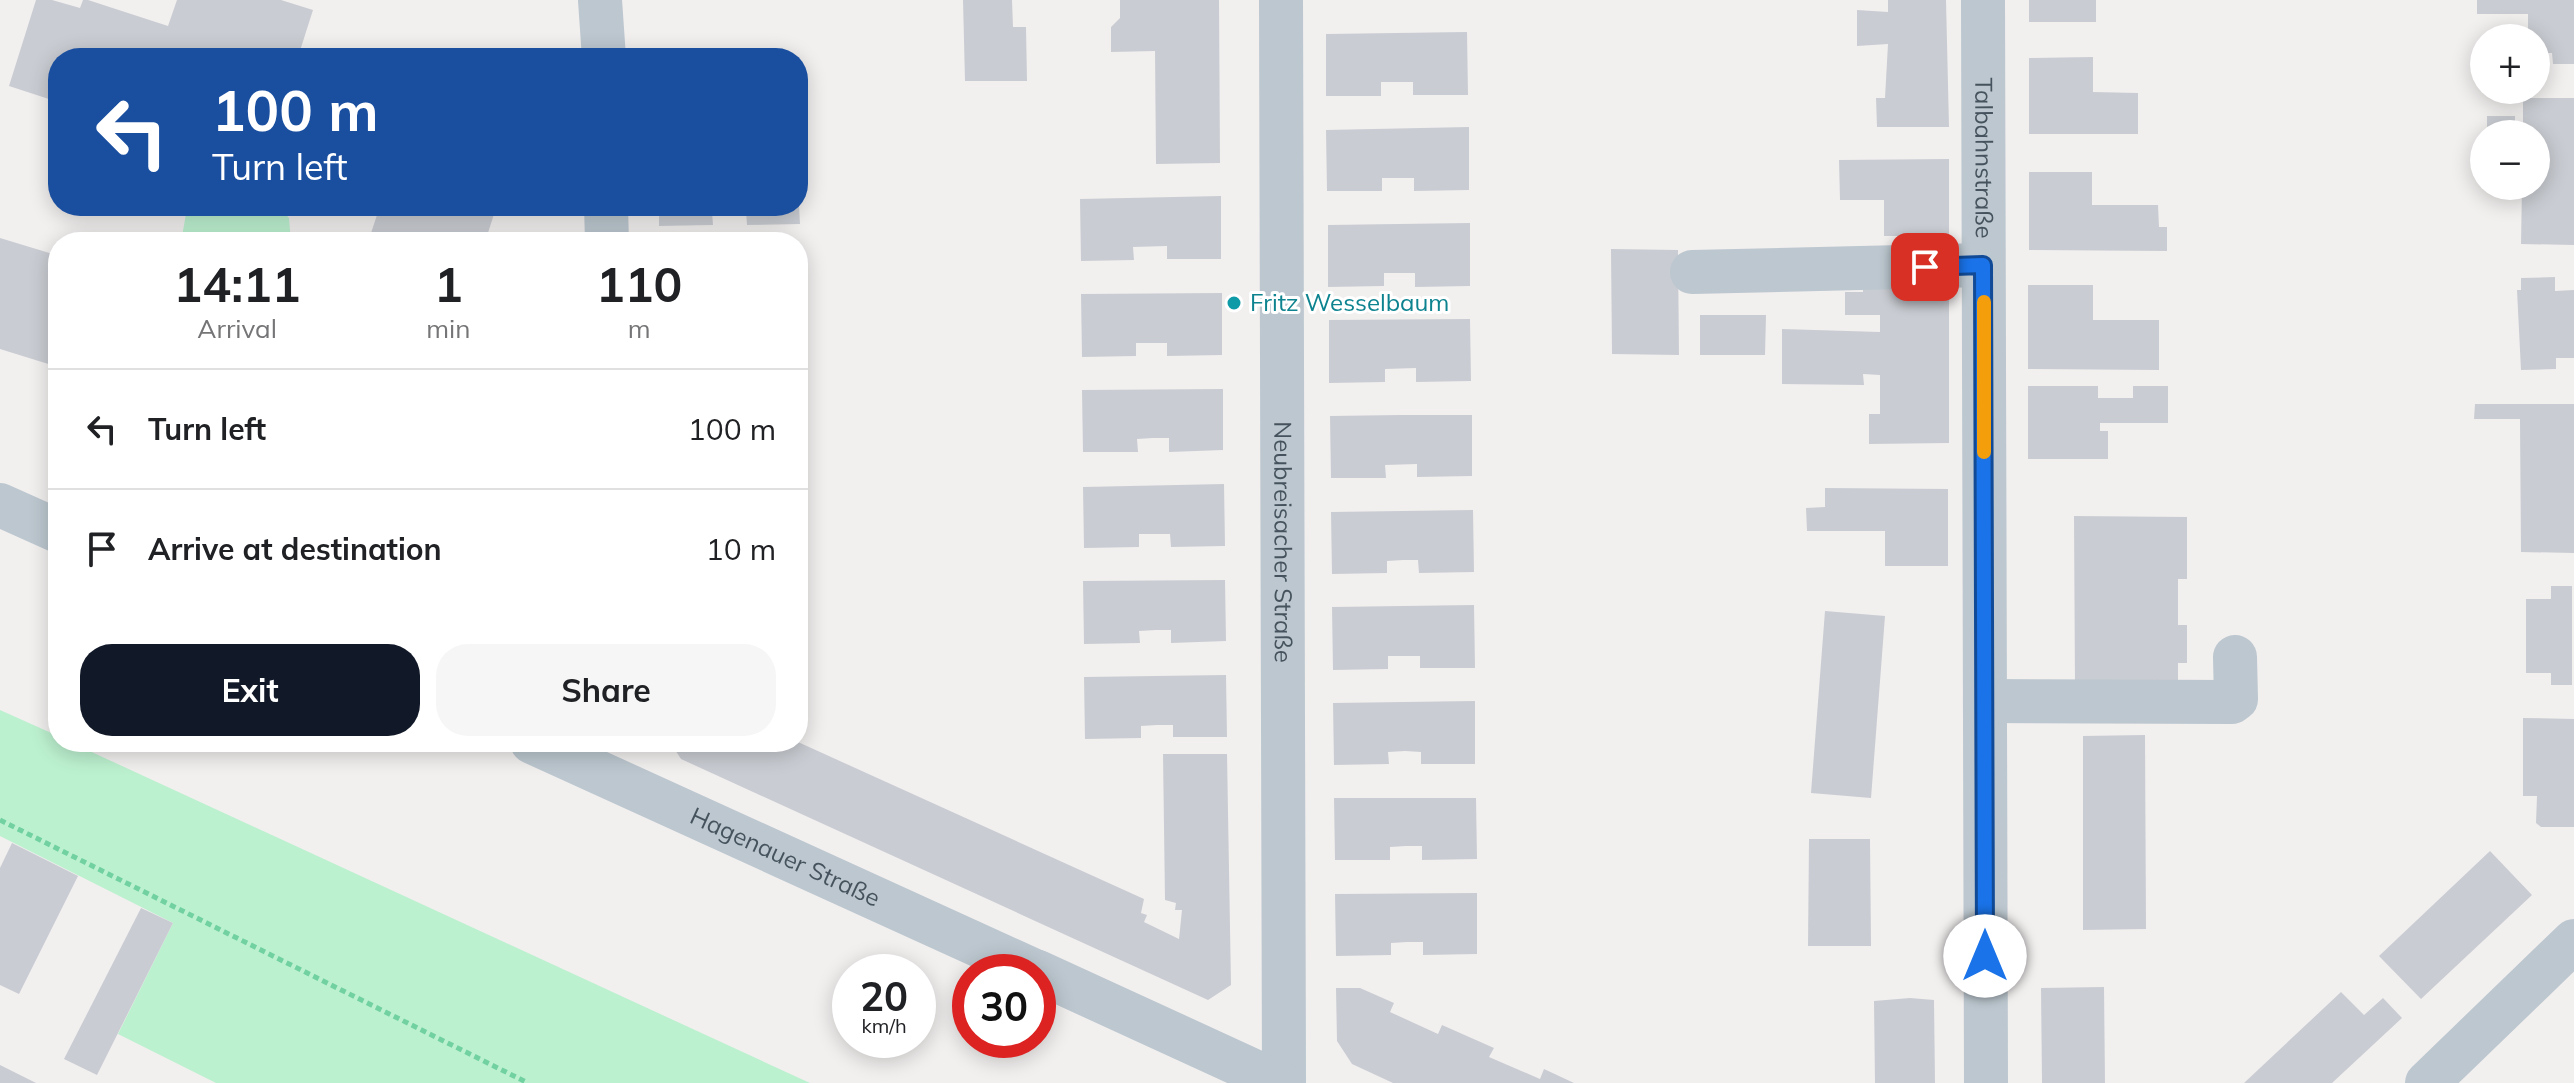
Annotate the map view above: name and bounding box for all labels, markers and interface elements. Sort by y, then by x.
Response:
map controls [2470,24,2550,200]
button: + [2470,24,2550,104]
text: 100 m [212,75,379,145]
street label: Talbahnstraße [1969,77,2000,239]
icon: left [80,80,184,184]
button: − [2470,120,2550,200]
text: Turn left [212,144,348,189]
pin [1891,233,1959,301]
icon: arrive [1903,245,1947,289]
text: 14:11 [174,254,301,314]
text: 1 [434,254,463,314]
text: 110 [596,254,682,314]
place label: Fritz Wesselbaum [1250,287,1449,317]
marker: Fritz Wesselbaum [1225,294,1243,312]
text: Arrival [197,312,277,345]
text: min [426,312,470,345]
text: m [628,312,651,345]
icon: left [80,407,124,451]
text: Turn left [148,410,266,448]
text: 100 m [688,410,776,448]
street label: Neubreisacher Straße [1268,421,1299,663]
icon: arrive [80,527,124,571]
text: Arrive at destination [148,530,442,568]
text: 10 m [706,530,776,568]
button: Exit [80,644,420,736]
button: Share [436,644,776,736]
street label: Hagenauer Straße [686,800,885,913]
position arrow [1943,914,2027,998]
speed limit sign: 30 [952,954,1056,1058]
text: 20 [860,971,908,1021]
text: km/h [861,1013,907,1038]

